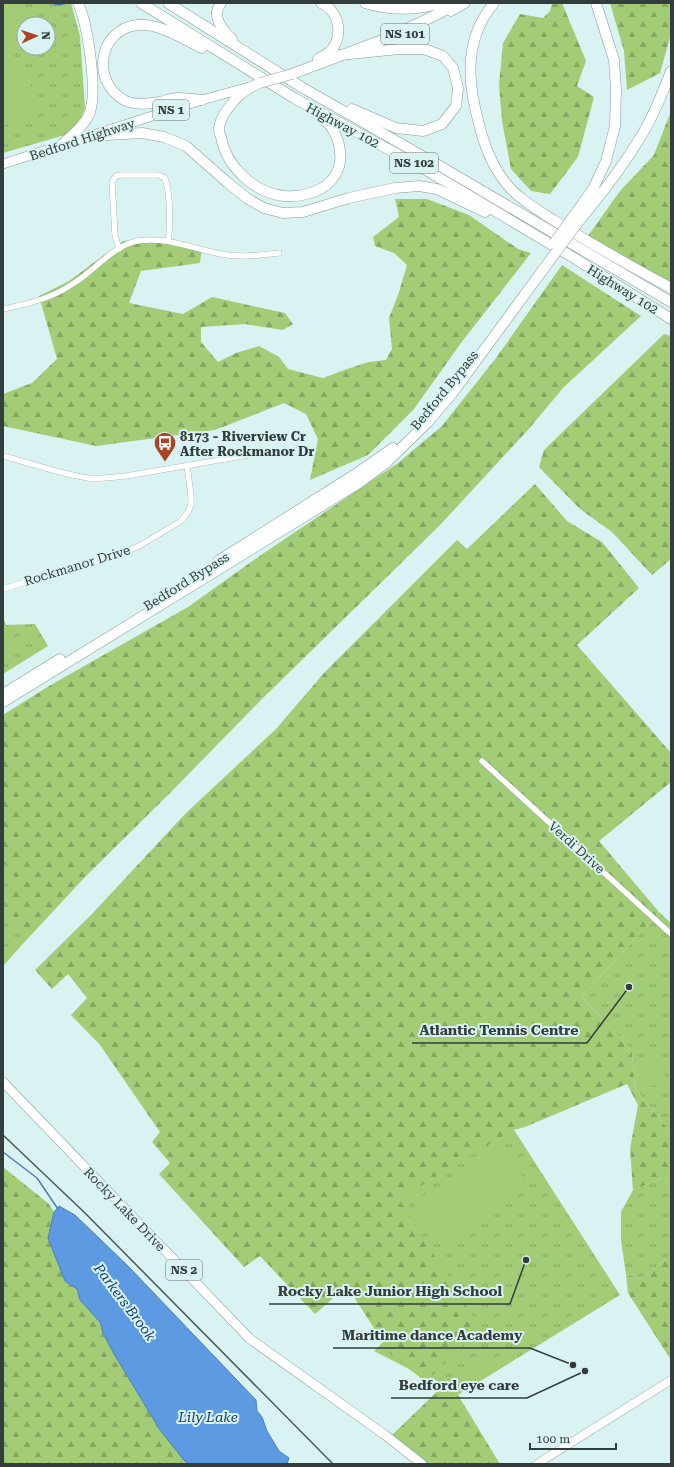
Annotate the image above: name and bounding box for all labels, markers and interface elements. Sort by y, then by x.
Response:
north arrow [16,16,56,56]
road number: NS 101 [381,24,429,44]
text: N [39,31,52,41]
road number: NS 1 [153,100,189,120]
street label: Highway 102 [304,100,382,151]
street label: Bedford Highway [28,115,137,164]
road number: NS 102 [390,153,438,173]
street label: Highway 102 [585,262,661,317]
street label: Bedford Bypass [408,347,481,433]
place label: 8173 - Riverview Cr After Rockmanor Dr [180,429,314,459]
bus stop icon: 8173 - Riverview Cr After Rockmanor Dr [152,430,178,463]
street label: Rockmanor Drive [22,542,132,589]
street label: Bedford Bypass [141,549,232,614]
street label: Verdi Drive [545,818,608,877]
callout: Atlantic Tennis Centre [412,1017,587,1043]
text: Atlantic Tennis Centre [419,1022,579,1038]
street label: Rocky Lake Drive [81,1164,168,1254]
water label: Parkers Brook [90,1260,159,1344]
road number: NS 2 [166,1260,202,1280]
callout: Rocky Lake Junior High School [269,1278,510,1304]
text: Rocky Lake Junior High School [278,1283,503,1299]
callout: Maritime dance Academy [333,1322,530,1348]
text: Maritime dance Academy [342,1327,523,1343]
callout: Bedford eye care [391,1372,527,1398]
text: Bedford eye care [399,1377,519,1393]
water label: Lily Lake [177,1409,238,1425]
scale bar [530,1425,616,1451]
text: 100 m [536,1432,570,1446]

